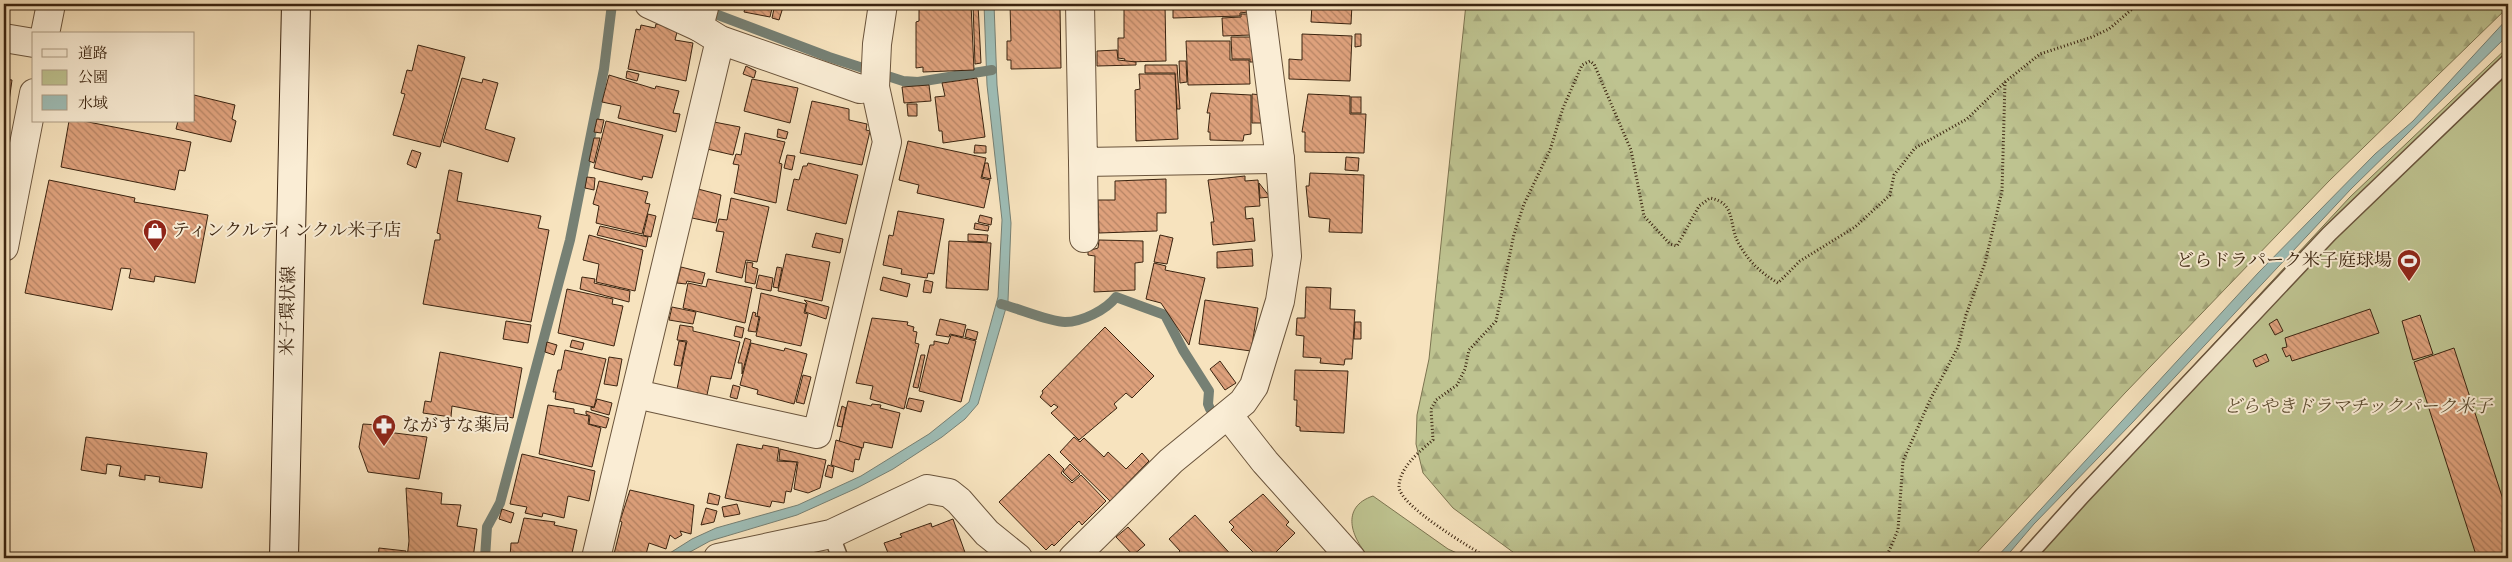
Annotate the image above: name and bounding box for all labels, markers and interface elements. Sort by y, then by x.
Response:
legend [32,32,195,122]
text: 道路 [78,44,108,63]
text: 公園 [78,68,108,87]
text: 水域 [78,94,108,113]
shop icon: ティンクルティンクル米子店 [142,218,168,252]
place label: ティンクルティンクル米子店 [172,220,401,243]
sports icon: どらドラパーク米子庭球場 [2396,248,2422,282]
place label: どらドラパーク米子庭球場 [2176,250,2392,273]
street label: 米子環状線 [277,266,301,356]
park label: どらやきドラマチックパーク米子 [2224,396,2493,419]
pharmacy icon: ながすな薬局 [371,413,397,447]
place label: ながすな薬局 [402,415,510,438]

